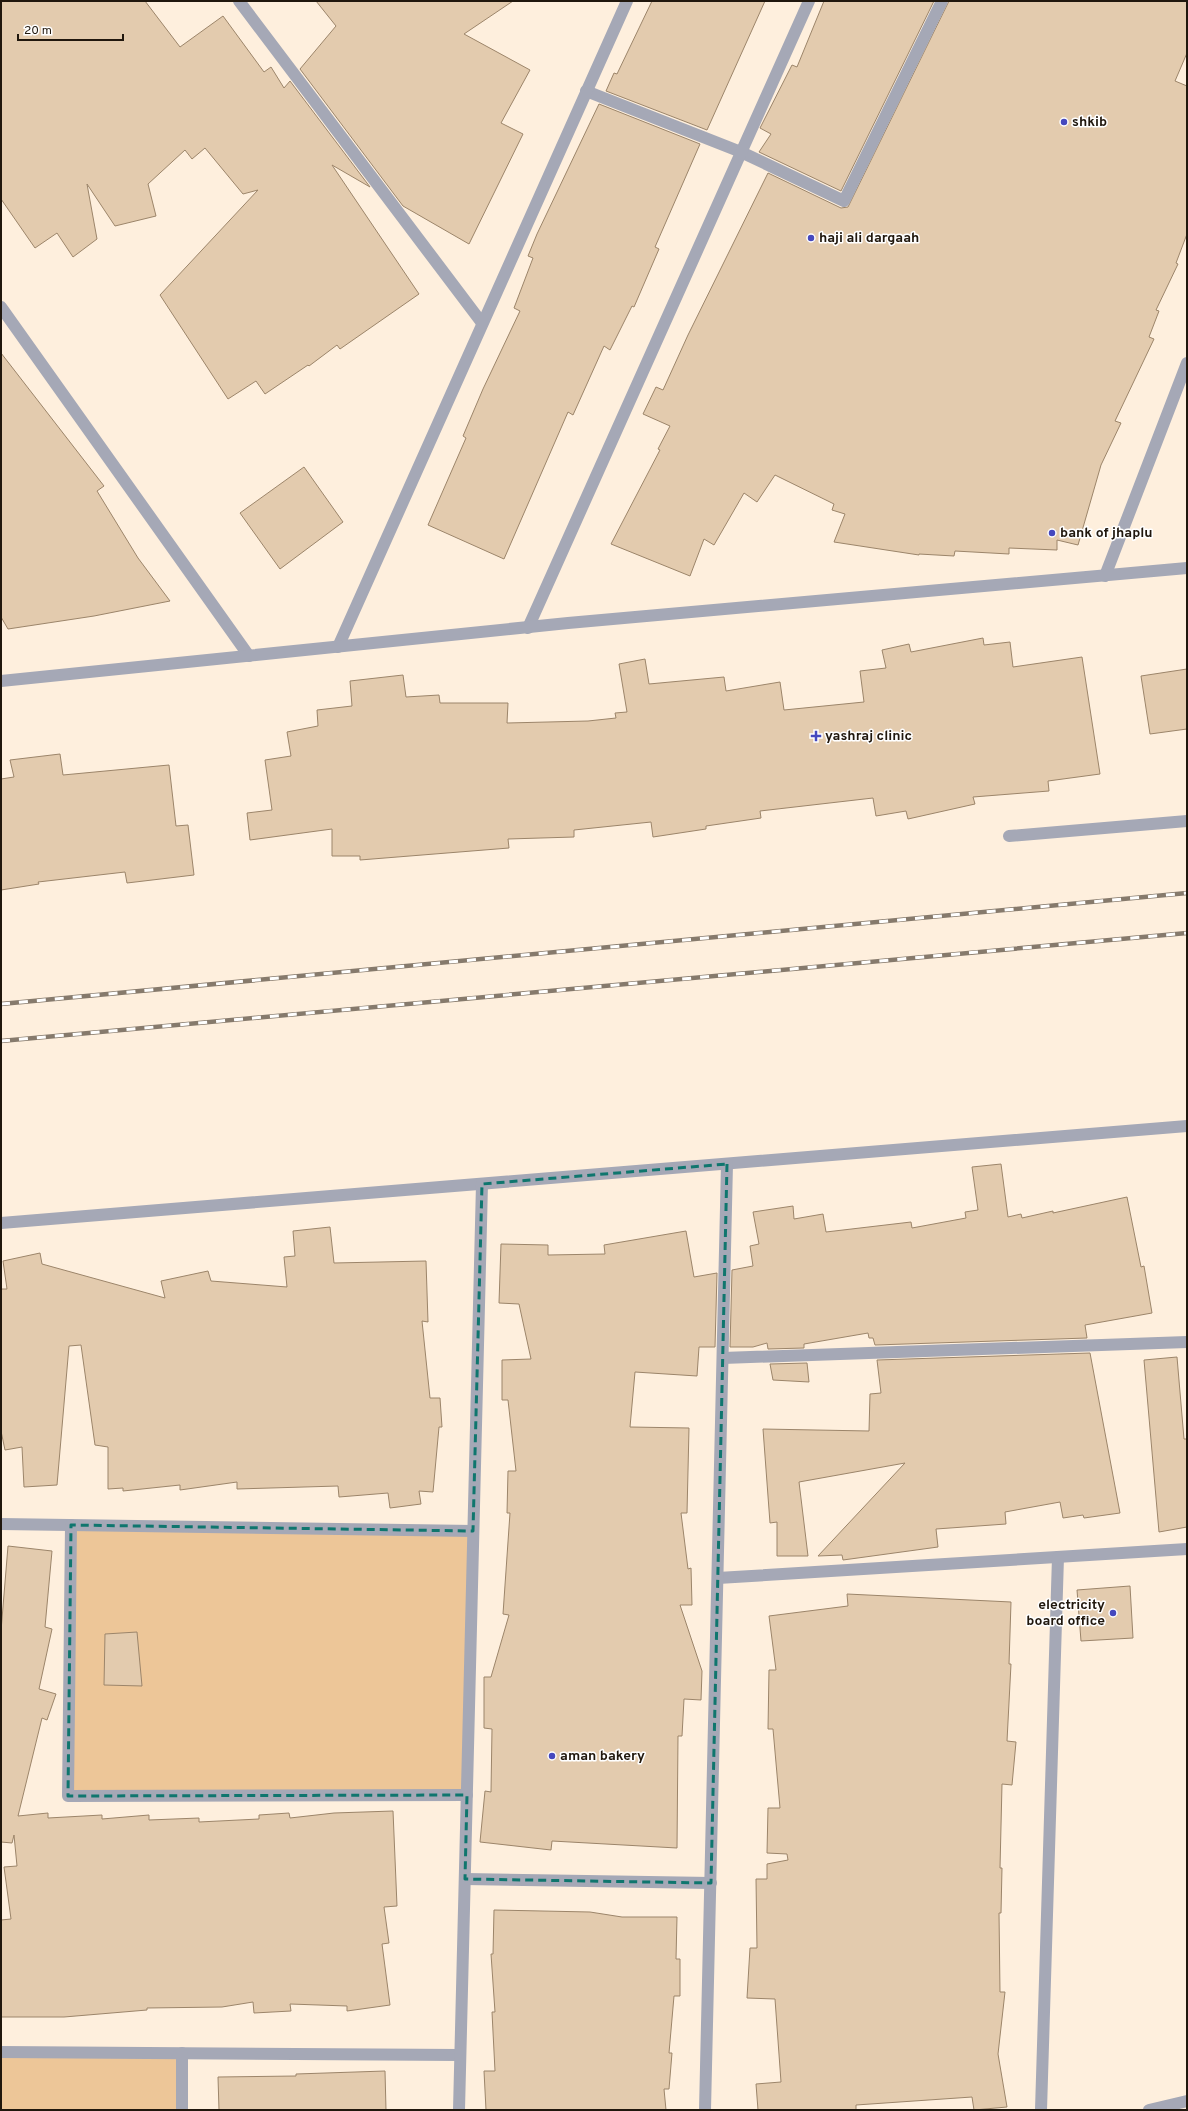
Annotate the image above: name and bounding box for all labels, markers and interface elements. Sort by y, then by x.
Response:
scale bar [18,16,123,42]
text: 20 m [24,23,52,39]
place label: shkib [1072,114,1107,131]
marker: shkib [1059,117,1069,127]
place label: haji ali dargaah [819,230,919,247]
marker: haji ali dargaah [806,233,816,243]
place label: bank of jhaplu [1060,525,1153,542]
marker: bank of jhaplu [1047,528,1057,538]
place label: yashraj clinic [825,728,912,745]
marker: yashraj clinic [810,730,822,742]
place label: electricity board office [1026,1597,1105,1630]
marker: electricity board office [1108,1608,1118,1618]
place label: aman bakery [560,1748,645,1765]
marker: aman bakery [547,1751,557,1761]

